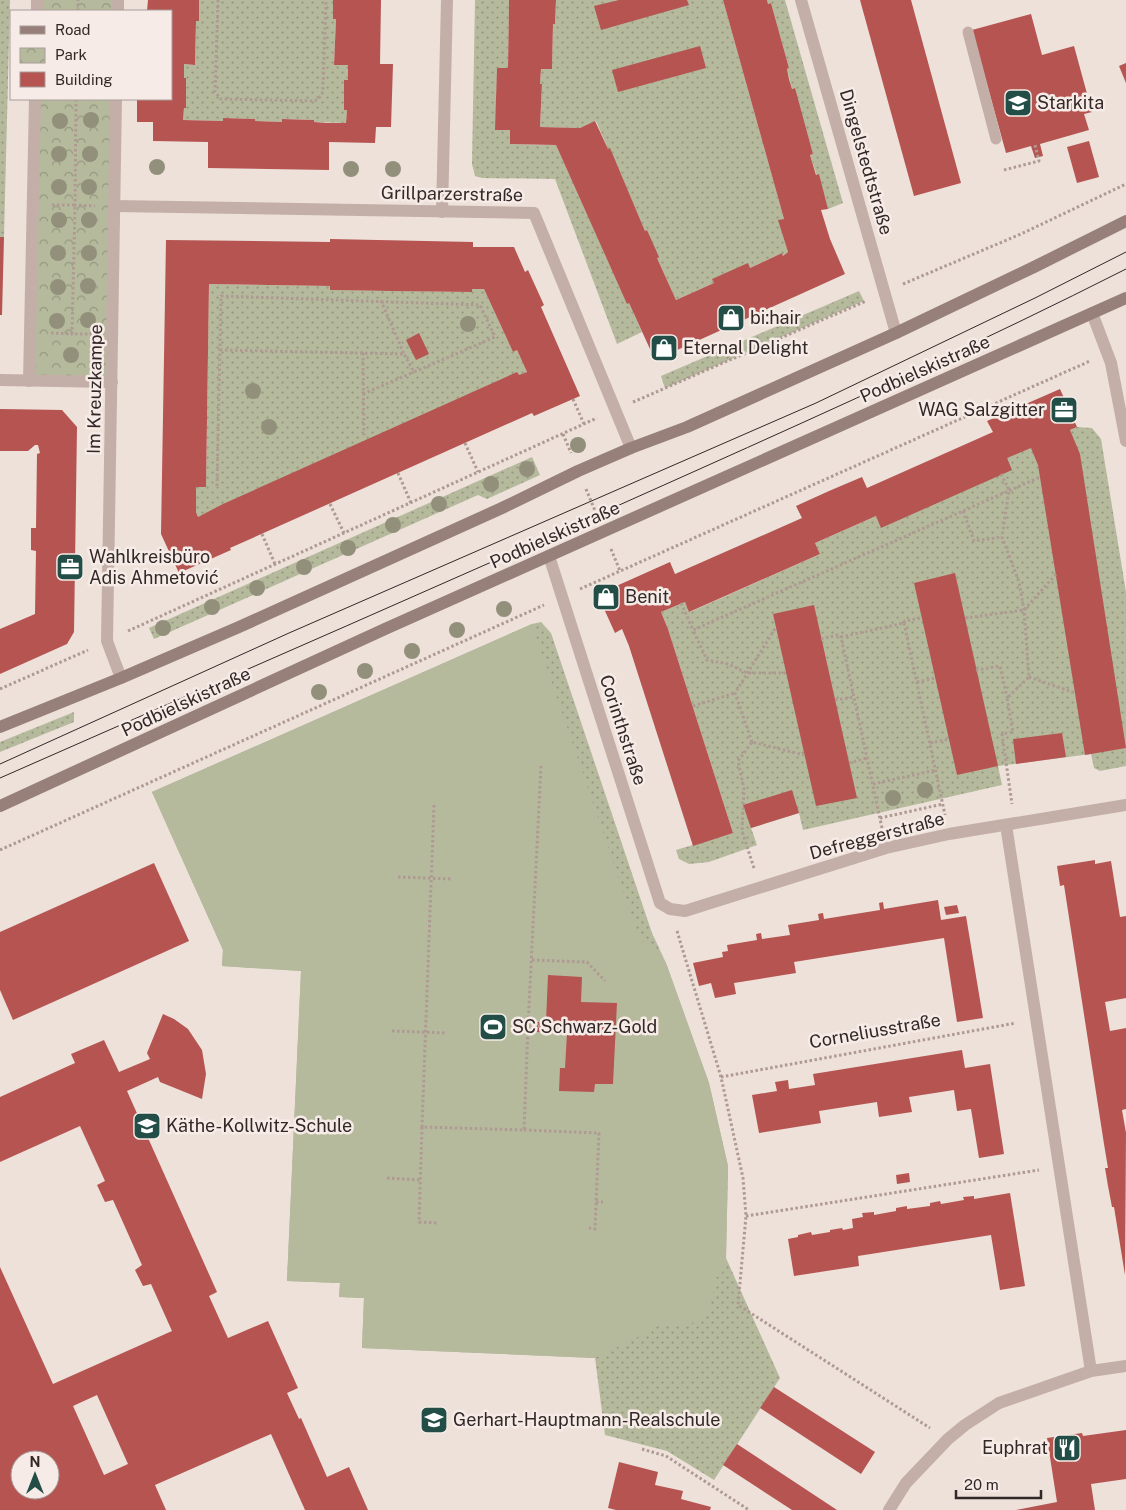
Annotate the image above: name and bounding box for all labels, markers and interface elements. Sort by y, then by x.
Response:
legend [10,10,172,100]
text: Road [55,21,91,38]
text: Park [55,46,87,63]
text: Building [55,71,113,88]
street label: Dingelstedtstraße [836,87,897,237]
school or university icon: Starkita [1003,88,1033,118]
place label: Starkita [1037,92,1104,113]
street label: Grillparzerstraße [381,182,523,205]
shop icon: bi:hair [716,303,746,333]
place label: bi:hair [750,307,801,328]
street label: Im Kreuzkampe [83,324,106,454]
street label: Podbielskistraße [857,330,993,407]
shop icon: Eternal Delight [649,333,679,363]
place label: Eternal Delight [683,337,808,358]
office icon: WAG Salzgitter [1049,395,1079,425]
place label: WAG Salzgitter [918,399,1045,420]
street label: Podbielskistraße [487,496,623,573]
place label: Wahlkreisbüro Adis Ahmetović [89,546,219,588]
office icon: Wahlkreisbüro Adis Ahmetović [55,552,85,582]
shop icon: Benit [591,582,621,612]
place label: Benit [625,586,669,607]
street label: Podbielskistraße [118,662,254,741]
street label: Corinthstraße [596,672,651,788]
street label: Defreggerstraße [807,807,947,864]
street label: Corneliusstraße [808,1009,942,1052]
sports icon: SC Schwarz-Gold [478,1012,508,1042]
place label: SC Schwarz-Gold [512,1016,657,1037]
school or university icon: Käthe-Kollwitz-Schule [132,1111,162,1141]
place label: Käthe-Kollwitz-Schule [166,1115,352,1136]
school or university icon: Gerhart-Hauptmann-Realschule [419,1405,449,1435]
place label: Gerhart-Hauptmann-Realschule [453,1409,720,1430]
restaurant icon: Euphrat [1052,1433,1082,1463]
place label: Euphrat [982,1437,1048,1458]
north arrow [10,1450,60,1500]
text: N [30,1454,40,1470]
scale bar [956,1468,1041,1500]
text: 20 m [964,1476,999,1493]

